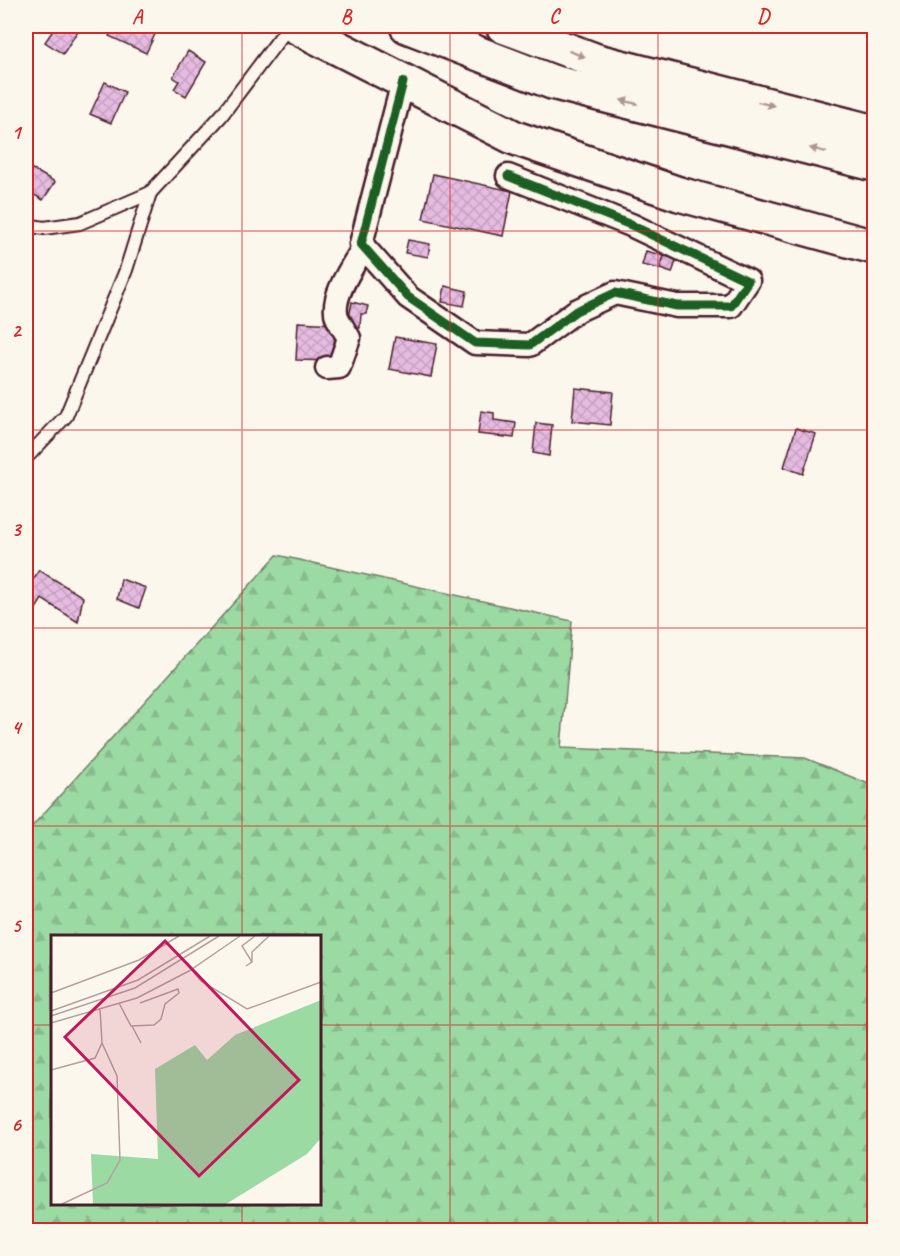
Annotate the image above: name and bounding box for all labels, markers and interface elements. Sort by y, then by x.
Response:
text: A [132,4,144,29]
text: B [341,4,353,29]
text: C [549,4,561,29]
text: D [757,4,771,29]
one-way arrow [568,49,586,59]
one-way arrow [620,97,638,106]
one-way arrow [757,100,775,109]
text: 1 [12,120,23,145]
one-way arrow [809,144,827,154]
text: 2 [12,318,23,343]
text: 3 [12,517,23,542]
text: 4 [12,715,24,740]
text: 5 [12,913,23,938]
inset map [51,935,321,1205]
text: 6 [11,1112,22,1137]

